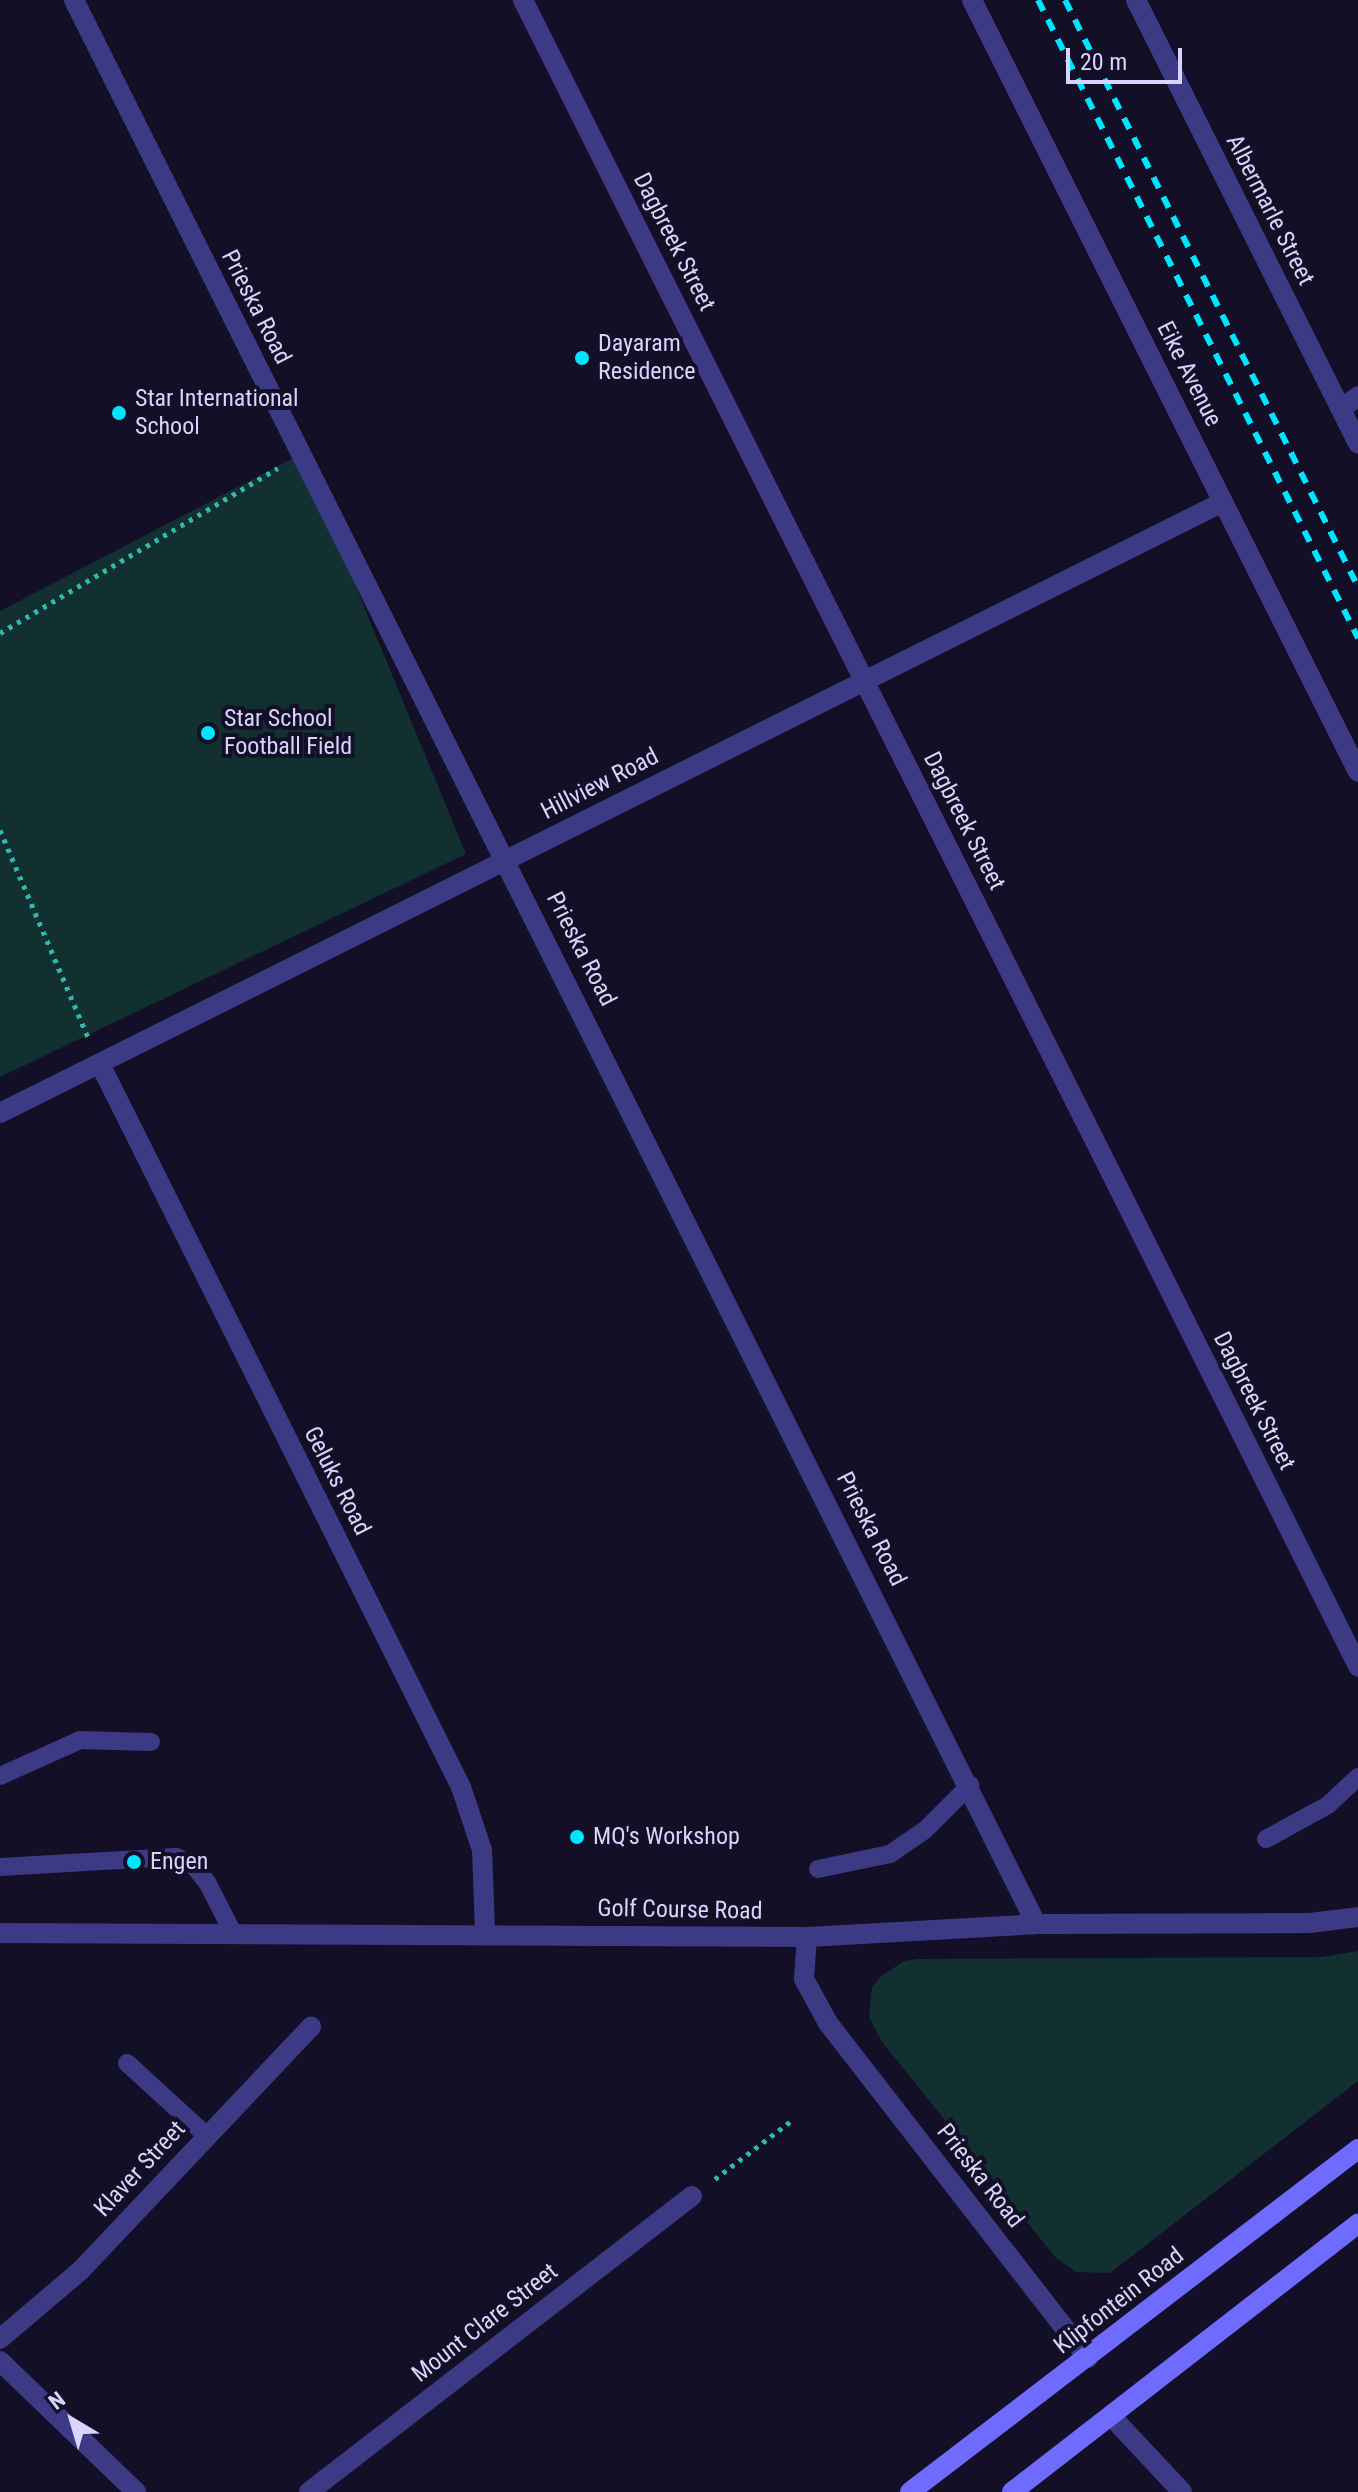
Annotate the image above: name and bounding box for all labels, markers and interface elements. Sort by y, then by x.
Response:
scale bar [1070,32,1186,82]
text: 20 m [1080,48,1127,76]
street label: Albermarle Street [1220,130,1320,290]
street label: Dagbreek Street [627,168,721,316]
street label: Prieska Road [215,245,297,369]
street label: Eike Avenue [1150,317,1228,431]
place label: Dayaram Residence [598,330,696,386]
marker: Dayaram Residence [573,349,591,367]
place label: Star International School [135,385,299,441]
marker: Star International School [110,404,128,422]
place label: Star School Football Field [224,705,352,761]
marker: Star School Football Field [199,724,217,742]
street label: Hillview Road [537,742,663,826]
street label: Dagbreek Street [917,747,1011,895]
street label: Prieska Road [540,887,622,1011]
street label: Dagbreek Street [1207,1327,1301,1475]
street label: Geluks Road [297,1422,377,1540]
street label: Prieska Road [830,1467,912,1591]
place label: MQ's Workshop [593,1823,740,1851]
marker: MQ's Workshop [568,1828,586,1846]
place label: Engen [150,1848,208,1876]
marker: Engen [125,1853,143,1871]
street label: Golf Course Road [597,1894,763,1926]
street label: Klaver Street [88,2115,192,2223]
street label: Prieska Road [930,2118,1030,2234]
street label: Klipfontein Road [1049,2242,1189,2360]
street label: Mount Clare Street [407,2257,563,2389]
north arrow [32,2380,112,2460]
text: N [44,2387,70,2415]

